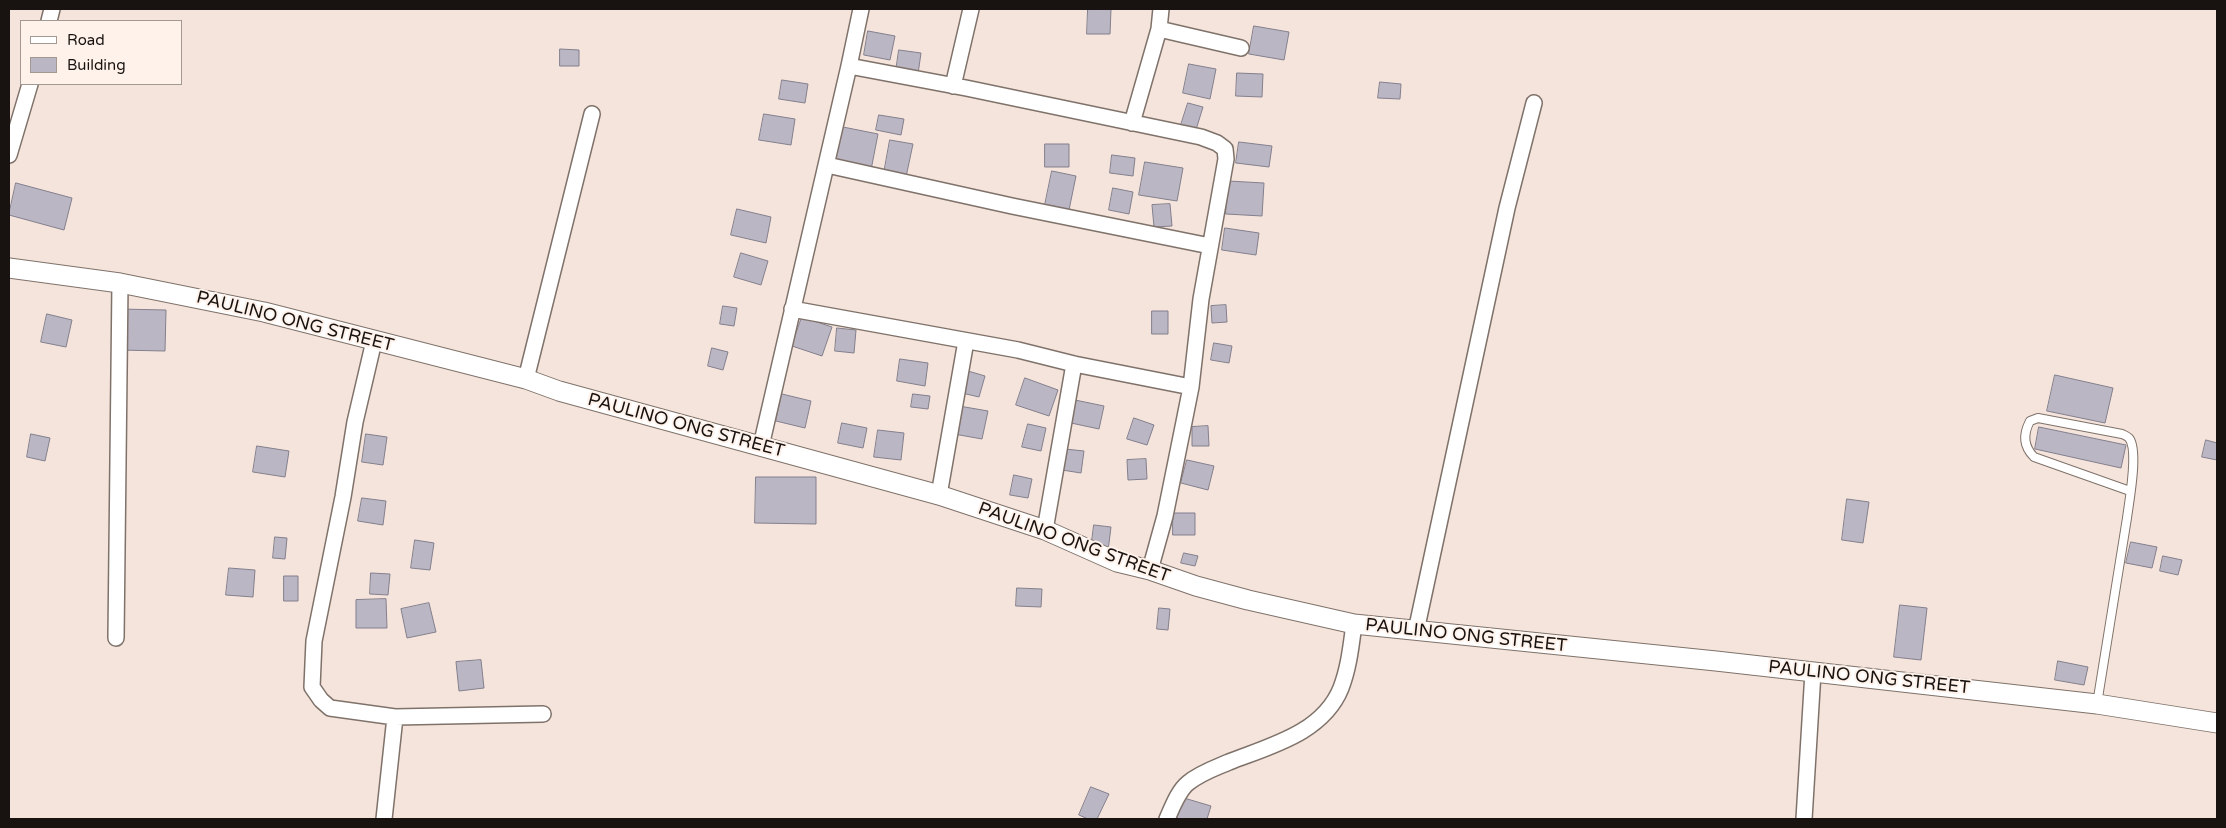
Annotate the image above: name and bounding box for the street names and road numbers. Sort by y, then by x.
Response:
street label: PAULINO ONG STREET [194,287,396,357]
street label: PAULINO ONG STREET [585,389,787,463]
street label: PAULINO ONG STREET [975,498,1173,588]
street label: PAULINO ONG STREET [1364,615,1568,657]
street label: PAULINO ONG STREET [1767,657,1971,699]

